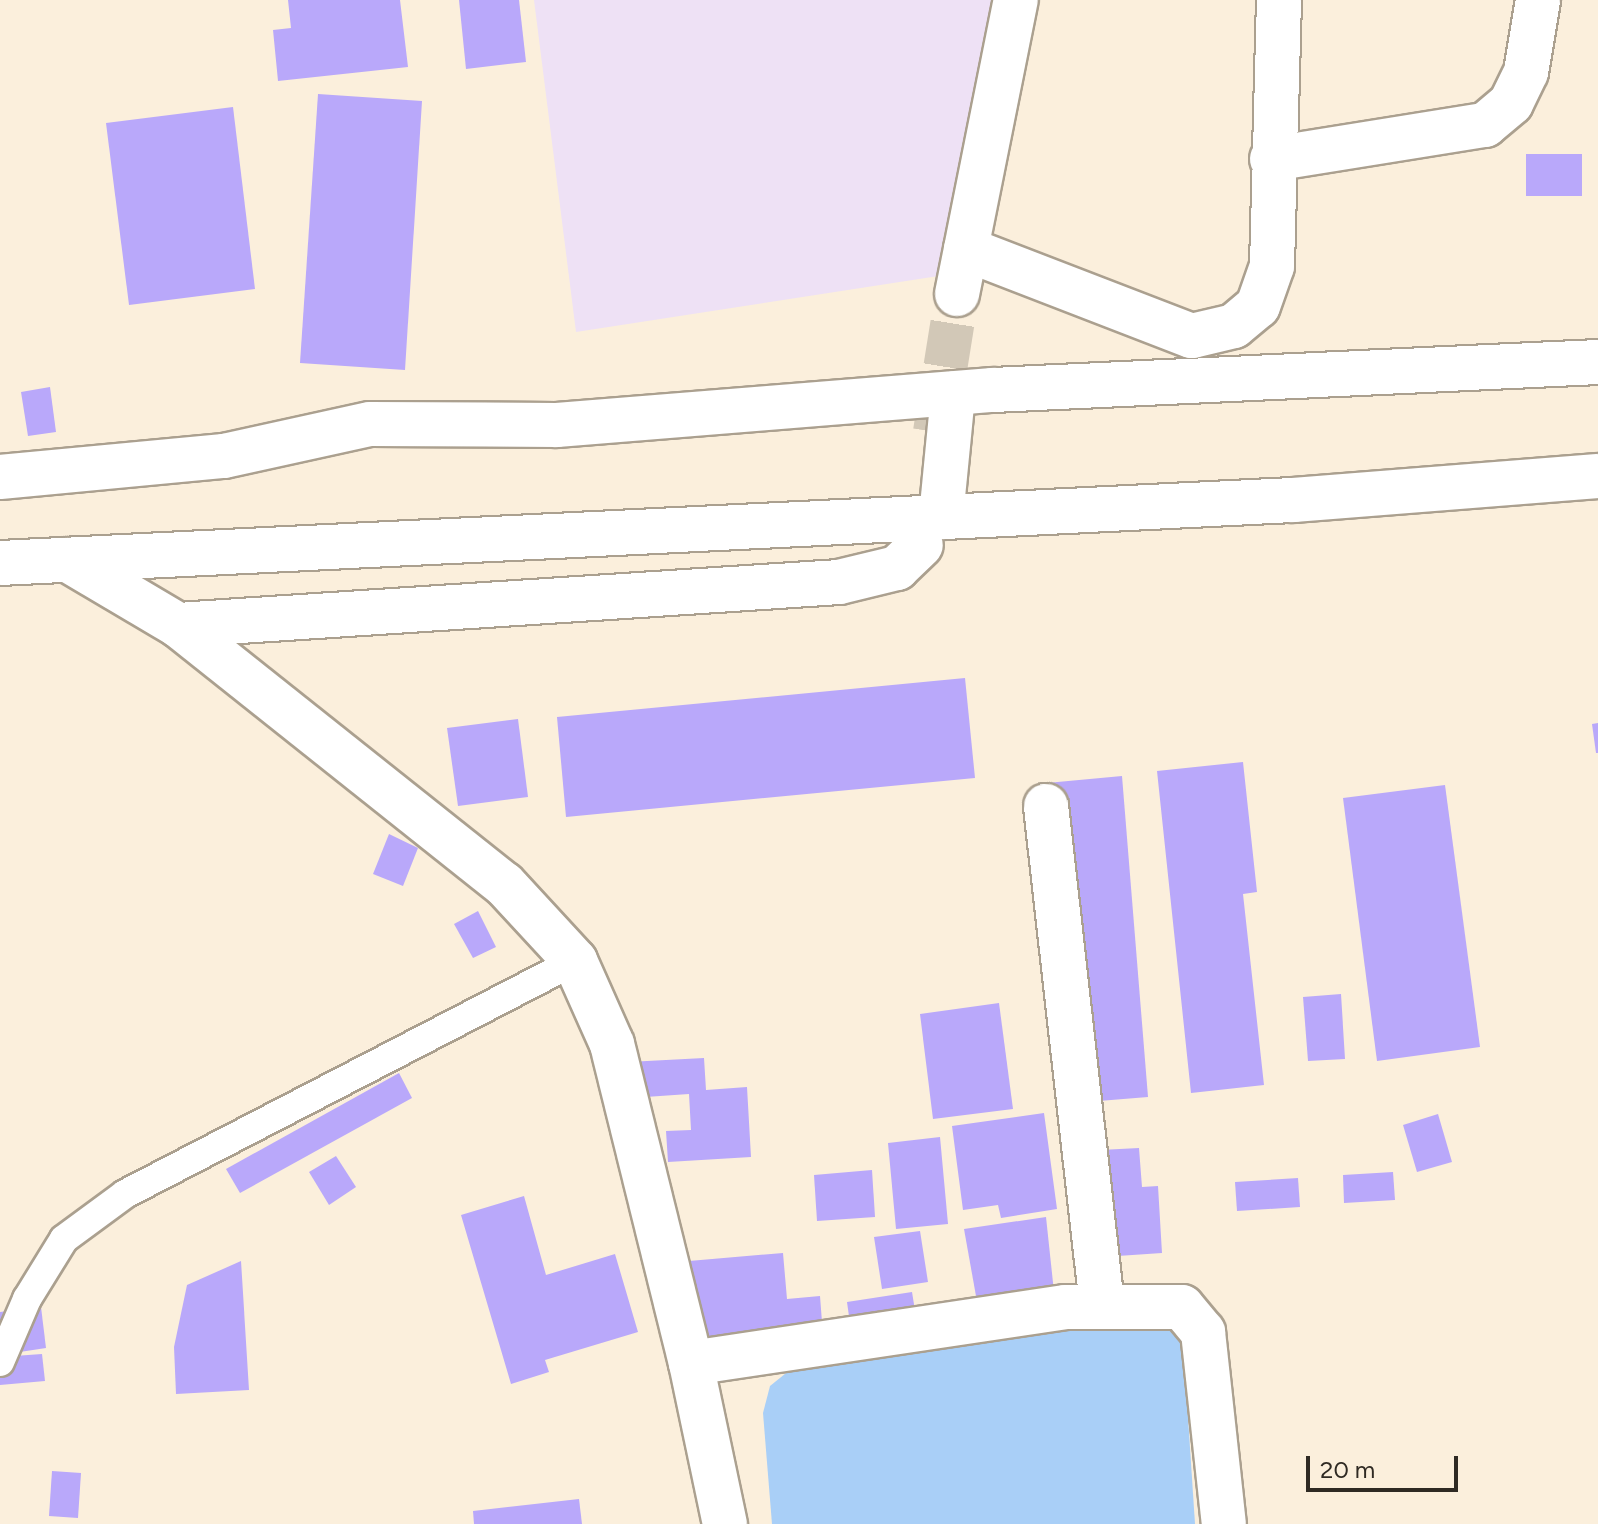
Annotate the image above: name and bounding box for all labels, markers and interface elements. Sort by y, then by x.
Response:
scale bar [1310,1440,1462,1490]
text: 20 m [1320,1455,1375,1484]

